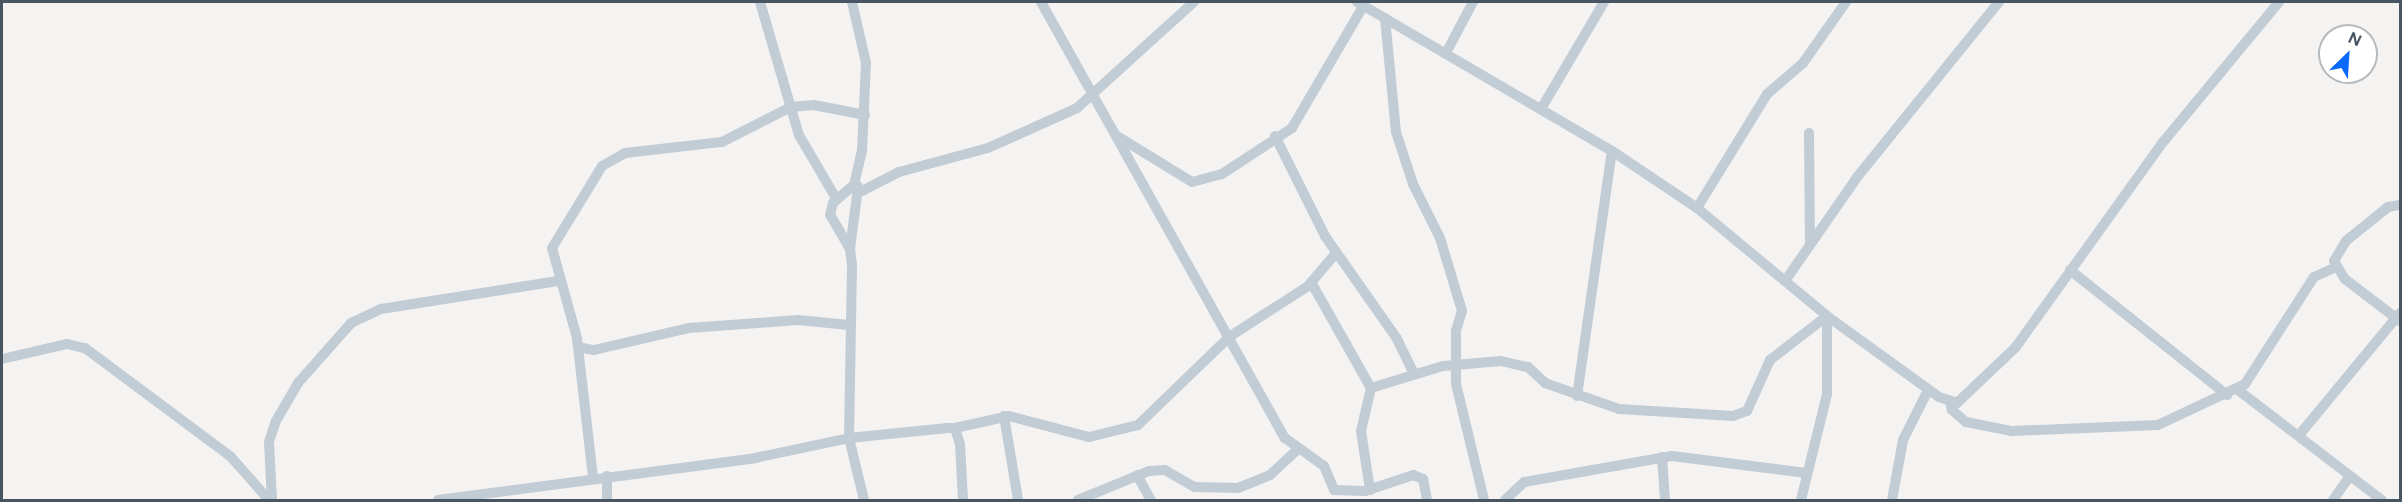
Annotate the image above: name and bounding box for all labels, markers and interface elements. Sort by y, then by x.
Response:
north arrow [2318,24,2378,84]
text: N [2345,28,2365,50]

